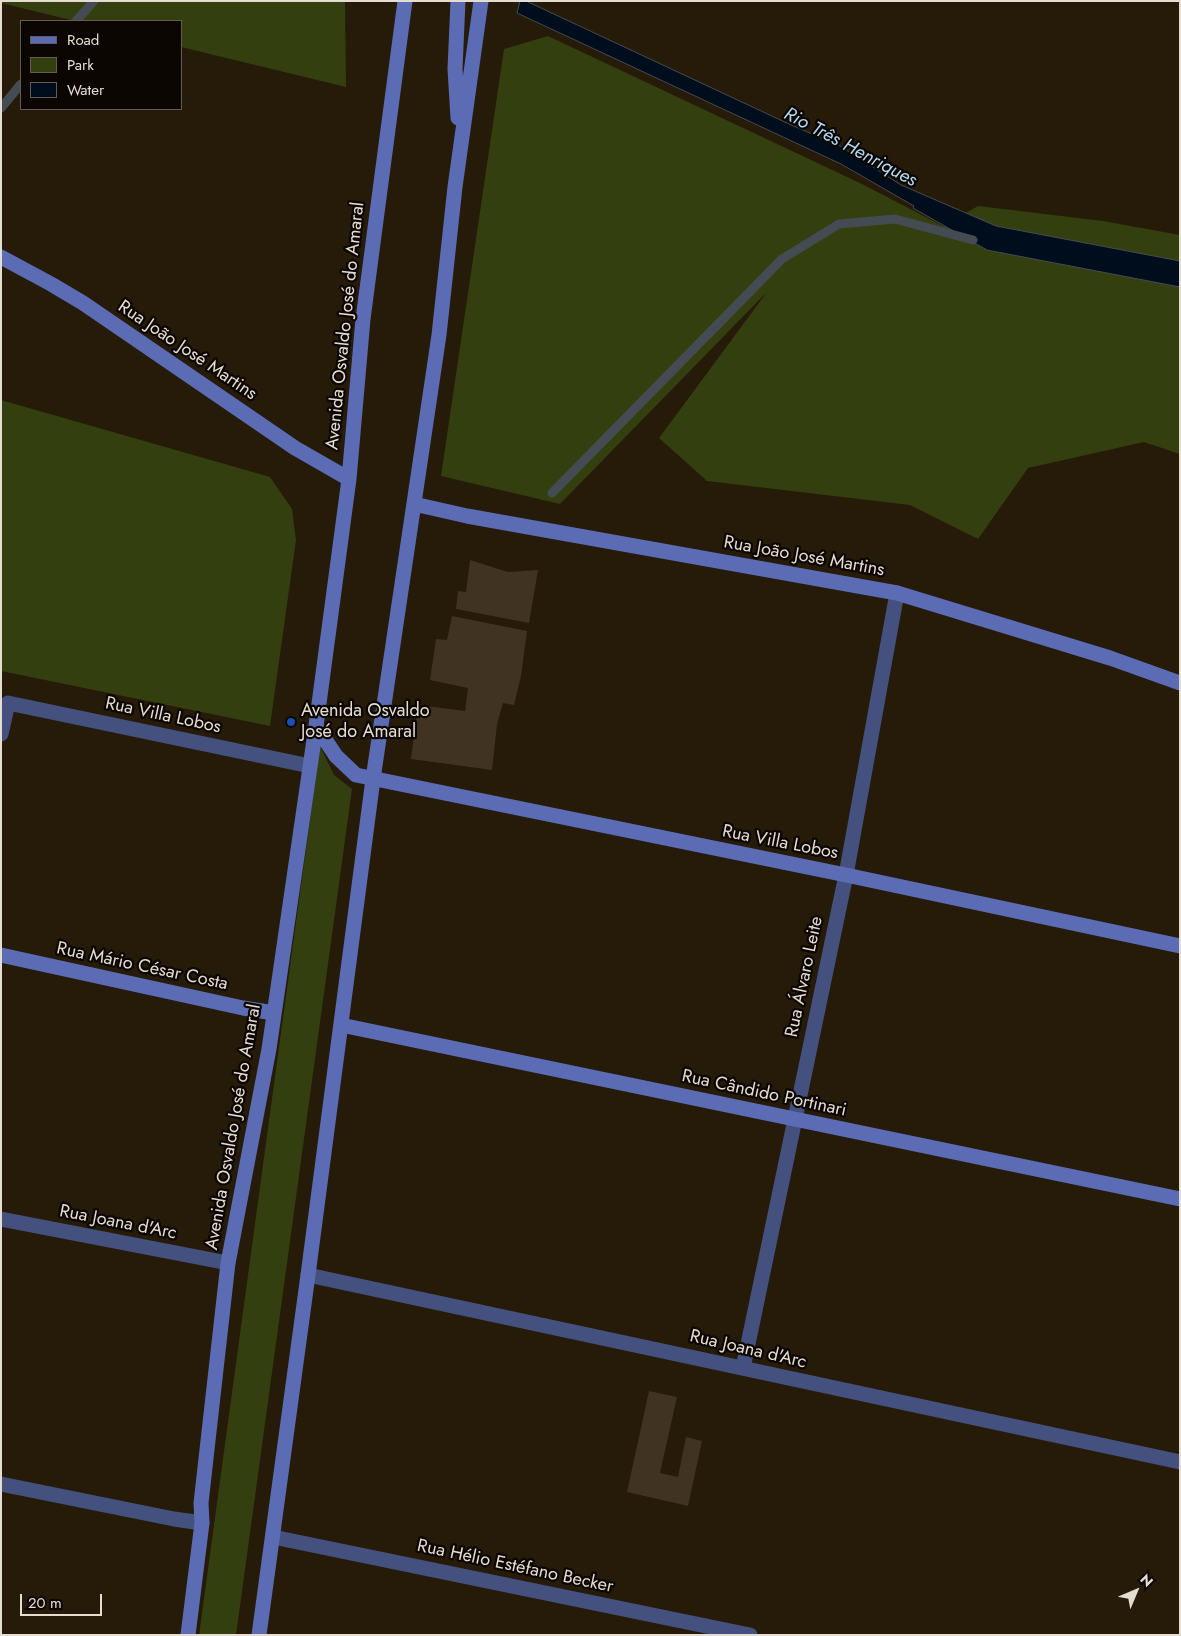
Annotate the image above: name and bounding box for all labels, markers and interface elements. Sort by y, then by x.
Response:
legend [20,20,182,110]
text: Road [67,29,99,51]
text: Park [67,54,94,76]
text: Water [67,79,104,101]
water label: Rio Três Henriques [780,103,920,193]
street label: Avenida Osvaldo José do Amaral [322,201,370,451]
street label: Rua João José Martins [113,297,261,405]
street label: Rua João José Martins [722,532,886,582]
street label: Rua Villa Lobos [103,693,223,739]
place label: Avenida Osvaldo José do Amaral [301,701,430,744]
marker: Avenida Osvaldo José do Amaral [285,716,297,728]
street label: Rua Villa Lobos [720,821,840,865]
street label: Rua Álvaro Leite [782,915,828,1039]
street label: Rua Mário César Costa [54,938,230,996]
street label: Avenida Osvaldo José do Amaral [202,1002,266,1252]
street label: Rua Cândido Portinari [680,1066,848,1122]
street label: Rua Joana d'Arc [58,1201,178,1245]
street label: Rua Joana d'Arc [688,1326,808,1374]
street label: Rua Hélio Estéfano Becker [415,1536,615,1598]
north arrow [1111,1566,1161,1616]
text: N [1136,1569,1158,1591]
scale bar [22,1584,105,1616]
text: 20 m [28,1592,62,1614]

